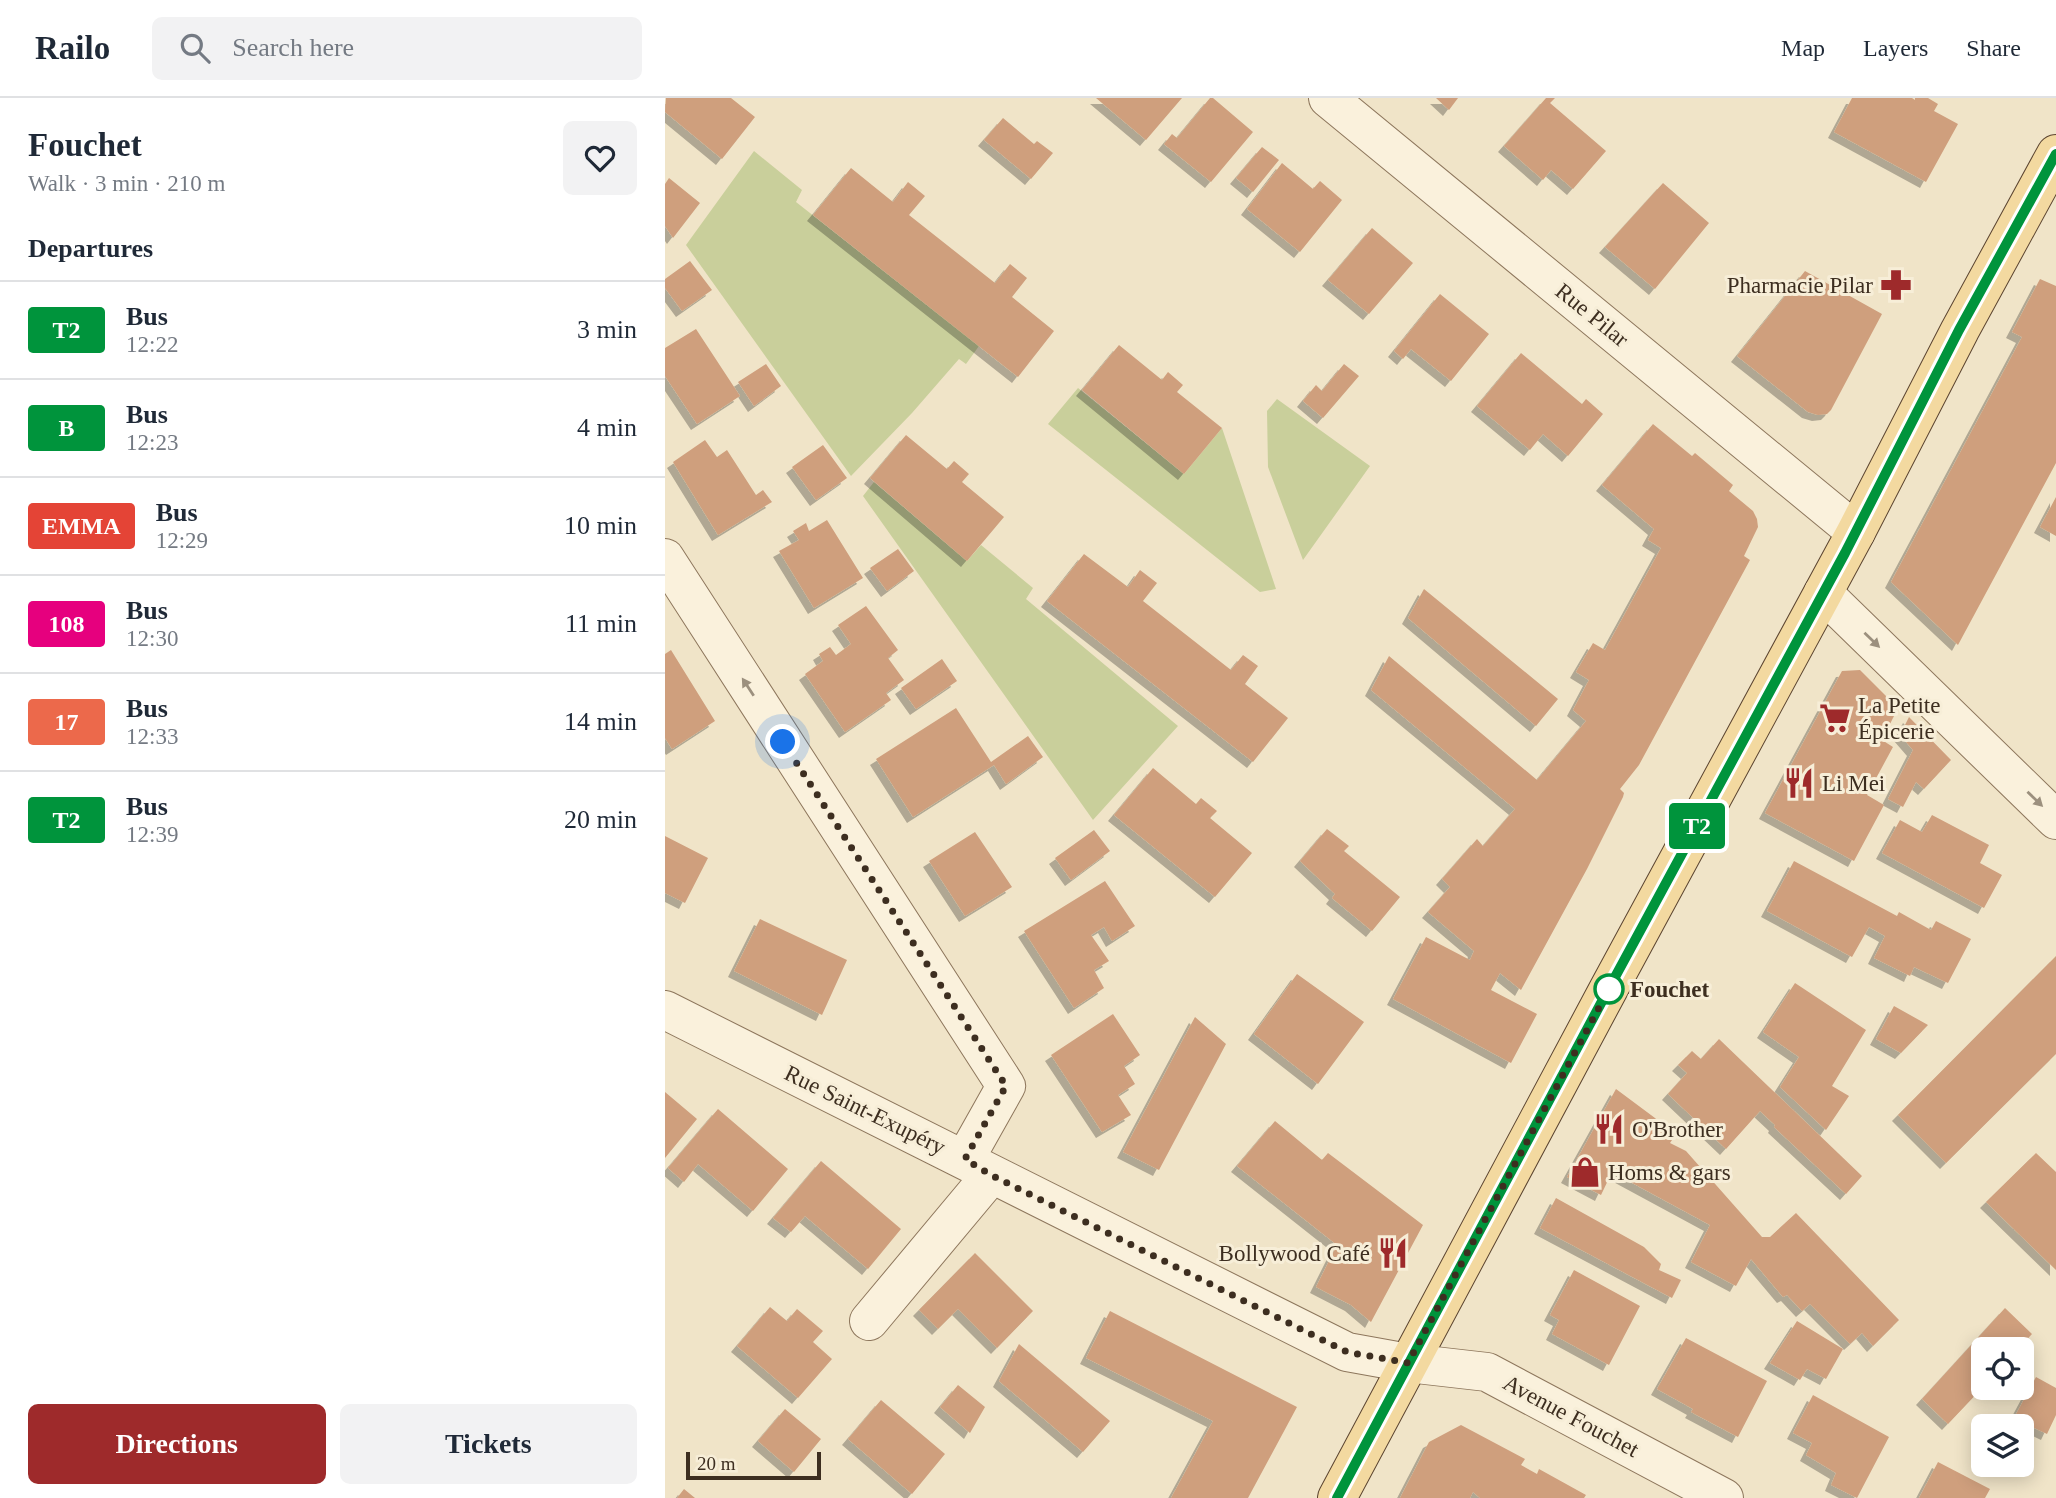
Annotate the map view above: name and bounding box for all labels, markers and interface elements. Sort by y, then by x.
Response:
search box [152,17,642,80]
icon: search [176,29,214,67]
text: Railo [35,30,110,66]
text: Search here [232,33,354,62]
text: Map [1781,35,1825,61]
text: Layers [1863,35,1928,61]
text: Share [1966,35,2021,61]
button: heart [563,121,637,195]
text: Fouchet [28,127,142,163]
text: Walk · 3 min · 210 m [28,171,225,196]
text: Departures [28,234,153,263]
pharmacy icon: Pharmacie Pilar [1879,268,1913,302]
place label: Pharmacie Pilar [1727,273,1873,298]
street label: Rue Pilar [1551,278,1634,352]
text: Bus [126,302,168,331]
text: 3 min [577,315,637,344]
text: T2 [52,317,81,343]
text: 12:22 [126,332,178,357]
text: Bus [126,400,168,429]
text: 4 min [577,413,637,442]
text: B [58,415,75,441]
text: 12:23 [126,430,178,455]
text: Bus [156,498,198,527]
text: 10 min [564,511,637,540]
text: EMMA [42,513,121,539]
text: 12:29 [156,528,208,553]
text: Bus [126,596,168,625]
text: 11 min [565,609,637,638]
text: 108 [49,611,85,637]
text: 12:30 [126,626,178,651]
one-way arrow [1863,632,1880,648]
one-way arrow [742,678,755,697]
place label: La Petite Épicerie [1858,693,1940,744]
text: Bus [126,694,168,723]
supermarket icon: La Petite Épicerie [1818,701,1852,735]
text: 14 min [564,707,637,736]
text: 17 [55,709,79,735]
text: 12:33 [126,724,178,749]
your location [765,724,800,759]
restaurant icon: Li Mei [1782,766,1816,800]
place label: Li Mei [1822,771,1885,796]
one-way arrow [2026,791,2043,807]
text: Bus [126,792,168,821]
line badge: T2 [1665,803,1729,849]
text: 20 min [564,805,637,834]
text: T2 [52,807,81,833]
text: T2 [1683,813,1711,839]
text: 12:39 [126,822,178,847]
marker: Fouchet [1594,974,1624,1004]
place label: Fouchet [1630,977,1710,1002]
street label: Rue Saint-Exupéry [781,1060,950,1160]
restaurant icon: O'Brother [1592,1112,1626,1146]
place label: O'Brother [1632,1117,1723,1142]
shop icon: Homs & gars [1568,1155,1602,1189]
place label: Homs & gars [1608,1160,1731,1185]
restaurant icon: Bollywood Café [1376,1236,1410,1270]
place label: Bollywood Café [1219,1241,1370,1266]
map controls [1971,1337,2034,1477]
button: locate [1971,1337,2034,1400]
street label: Avenue Fouchet [1499,1370,1643,1462]
button: Directions [28,1404,326,1484]
button: Tickets [340,1404,637,1484]
button: layers [1971,1414,2034,1477]
scale bar [686,1449,821,1481]
text: 20 m [697,1453,736,1474]

